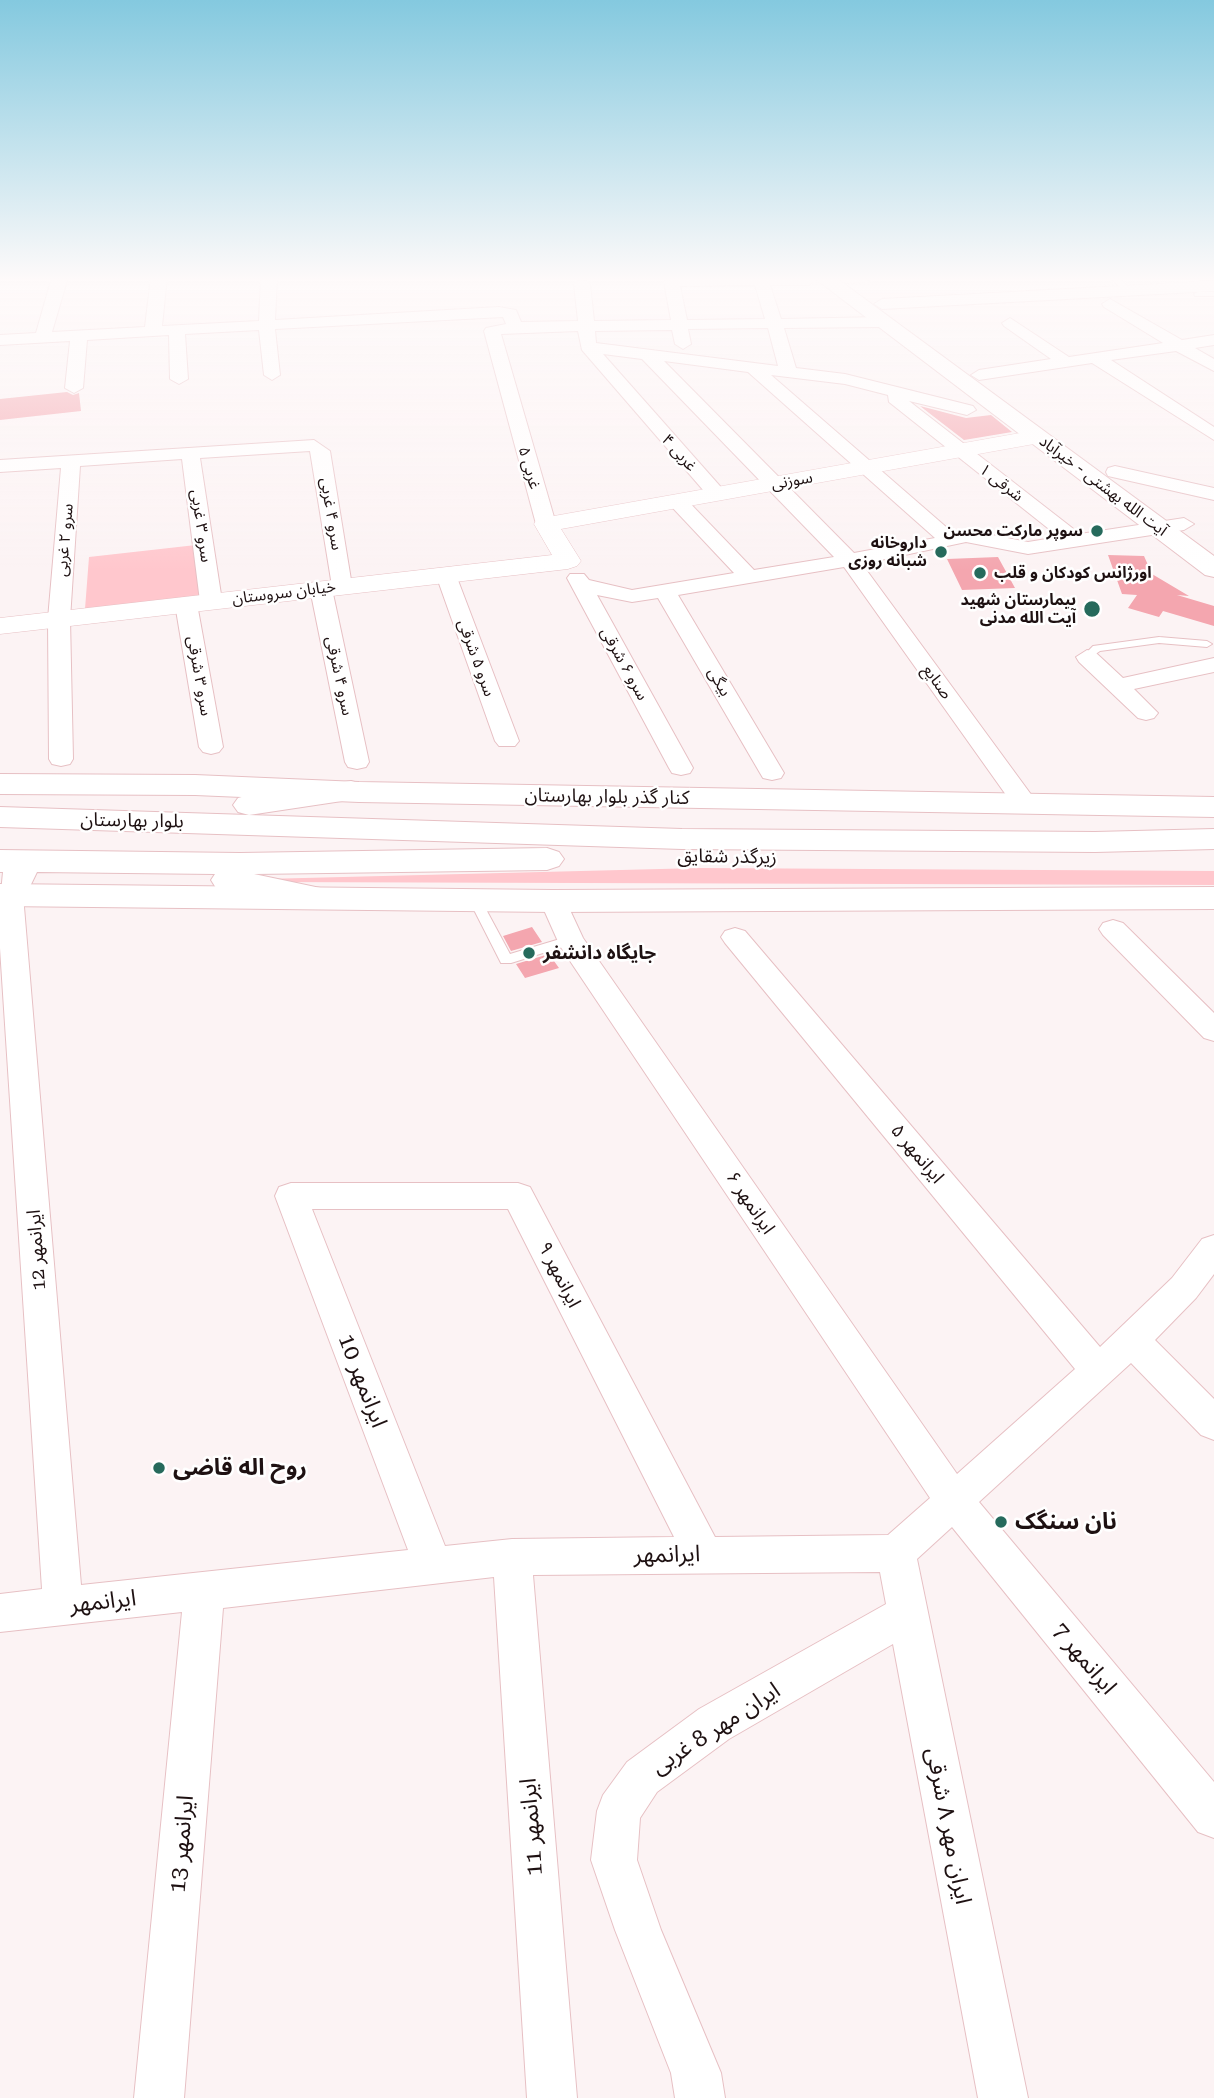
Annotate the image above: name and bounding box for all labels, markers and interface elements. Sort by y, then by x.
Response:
street label: غربی ۴ [657,431,701,475]
street label: آیت الله بهشتی - خیرآباد [1035,432,1171,540]
street label: غربی ۵ [514,445,544,491]
street label: شرقی ۱ [975,460,1027,506]
street label: سوزنی [770,468,814,494]
street label: سرو ۴ غربی [316,476,346,552]
street label: سرو ۳ غربی [186,488,216,564]
street label: سرو ۲ غربی [52,503,78,577]
place label: سوپر مارکت محسن [944,521,1083,541]
marker: سوپر مارکت محسن [1089,523,1105,539]
place label: داروخانه شبانه روزی [848,533,927,571]
marker: داروخانه شبانه روزی [933,544,949,560]
place label: اورژانس کودکان و قلب [994,563,1152,583]
marker: اورژانس کودکان و قلب [972,565,988,581]
street label: خیابان سروستان [231,577,337,609]
place label: بیمارستان شهید آیت الله مدنی [960,590,1076,628]
marker: بیمارستان شهید آیت الله مدنی [1082,599,1102,619]
street label: سرو ۵ شرقی [453,617,499,699]
street label: سرو ۶ شرقی [596,624,652,704]
street label: سرو ۳ شرقی [183,635,215,717]
street label: سرو ۴ شرقی [321,635,357,717]
street label: صنایع [918,661,956,703]
street label: بیگی [703,664,735,700]
street label: کنار گذر بلوار بهارستان [524,784,690,810]
street label: بلوار بهارستان [80,809,184,833]
street label: زیرگذر شقایق [677,845,777,869]
place label: جایگاه دانشفر [543,942,656,964]
marker: جایگاه دانشفر [521,945,537,961]
street label: ایرانمهر ۵ [886,1120,948,1188]
street label: ایرانمهر ۶ [721,1167,779,1239]
street label: ایرانمهر 12 [23,1209,51,1291]
street label: ایرانمهر ۹ [533,1238,585,1312]
street label: ایرانمهر 10 [332,1330,392,1432]
place label: روح اله قاضی [173,1454,307,1482]
marker: روح اله قاضی [151,1460,167,1476]
place label: نان سنگک [1015,1508,1117,1536]
marker: نان سنگک [993,1514,1009,1530]
street label: ایرانمهر [633,1541,701,1569]
street label: ایرانمهر [68,1585,138,1619]
street label: ایرانمهر 7 [1046,1617,1122,1701]
street label: ایران مهر 8 غربی [646,1677,786,1781]
street label: ایران مهر ٨ شرقی [919,1745,977,1907]
street label: ایرانمهر 11 [515,1777,549,1877]
street label: ایرانمهر 13 [164,1794,200,1894]

